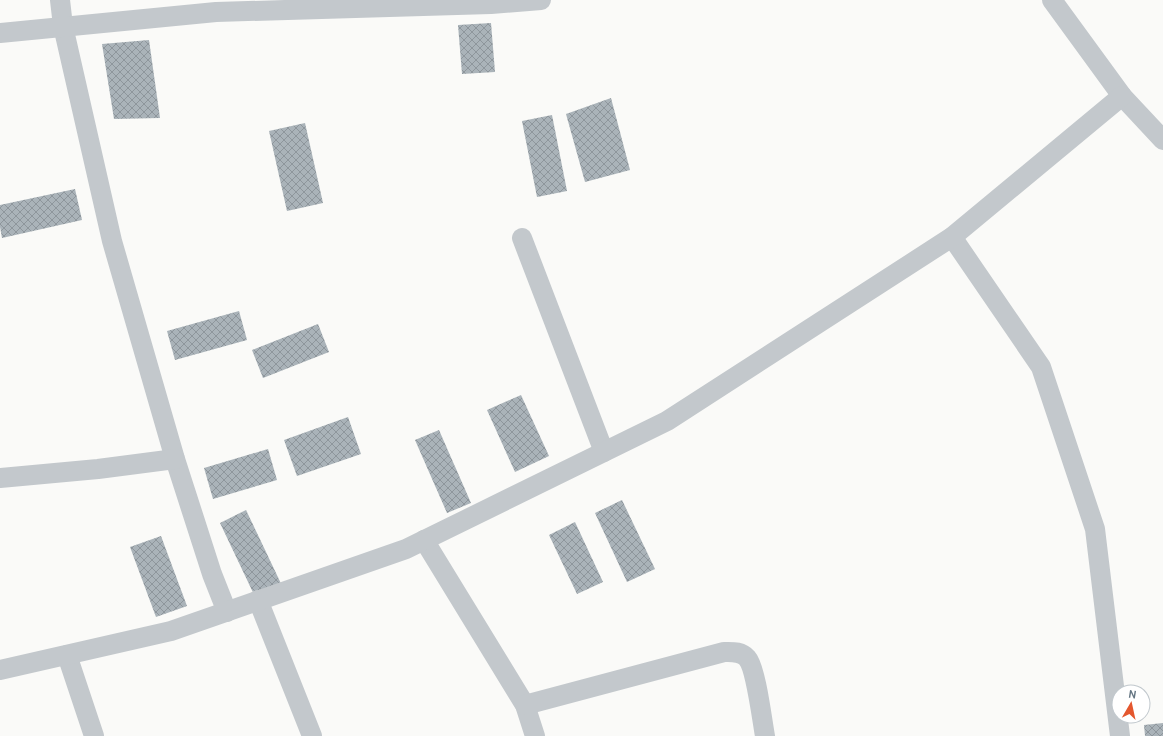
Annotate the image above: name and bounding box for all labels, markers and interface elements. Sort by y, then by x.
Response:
north arrow [1111,684,1151,724]
text: N [1128,687,1138,702]

